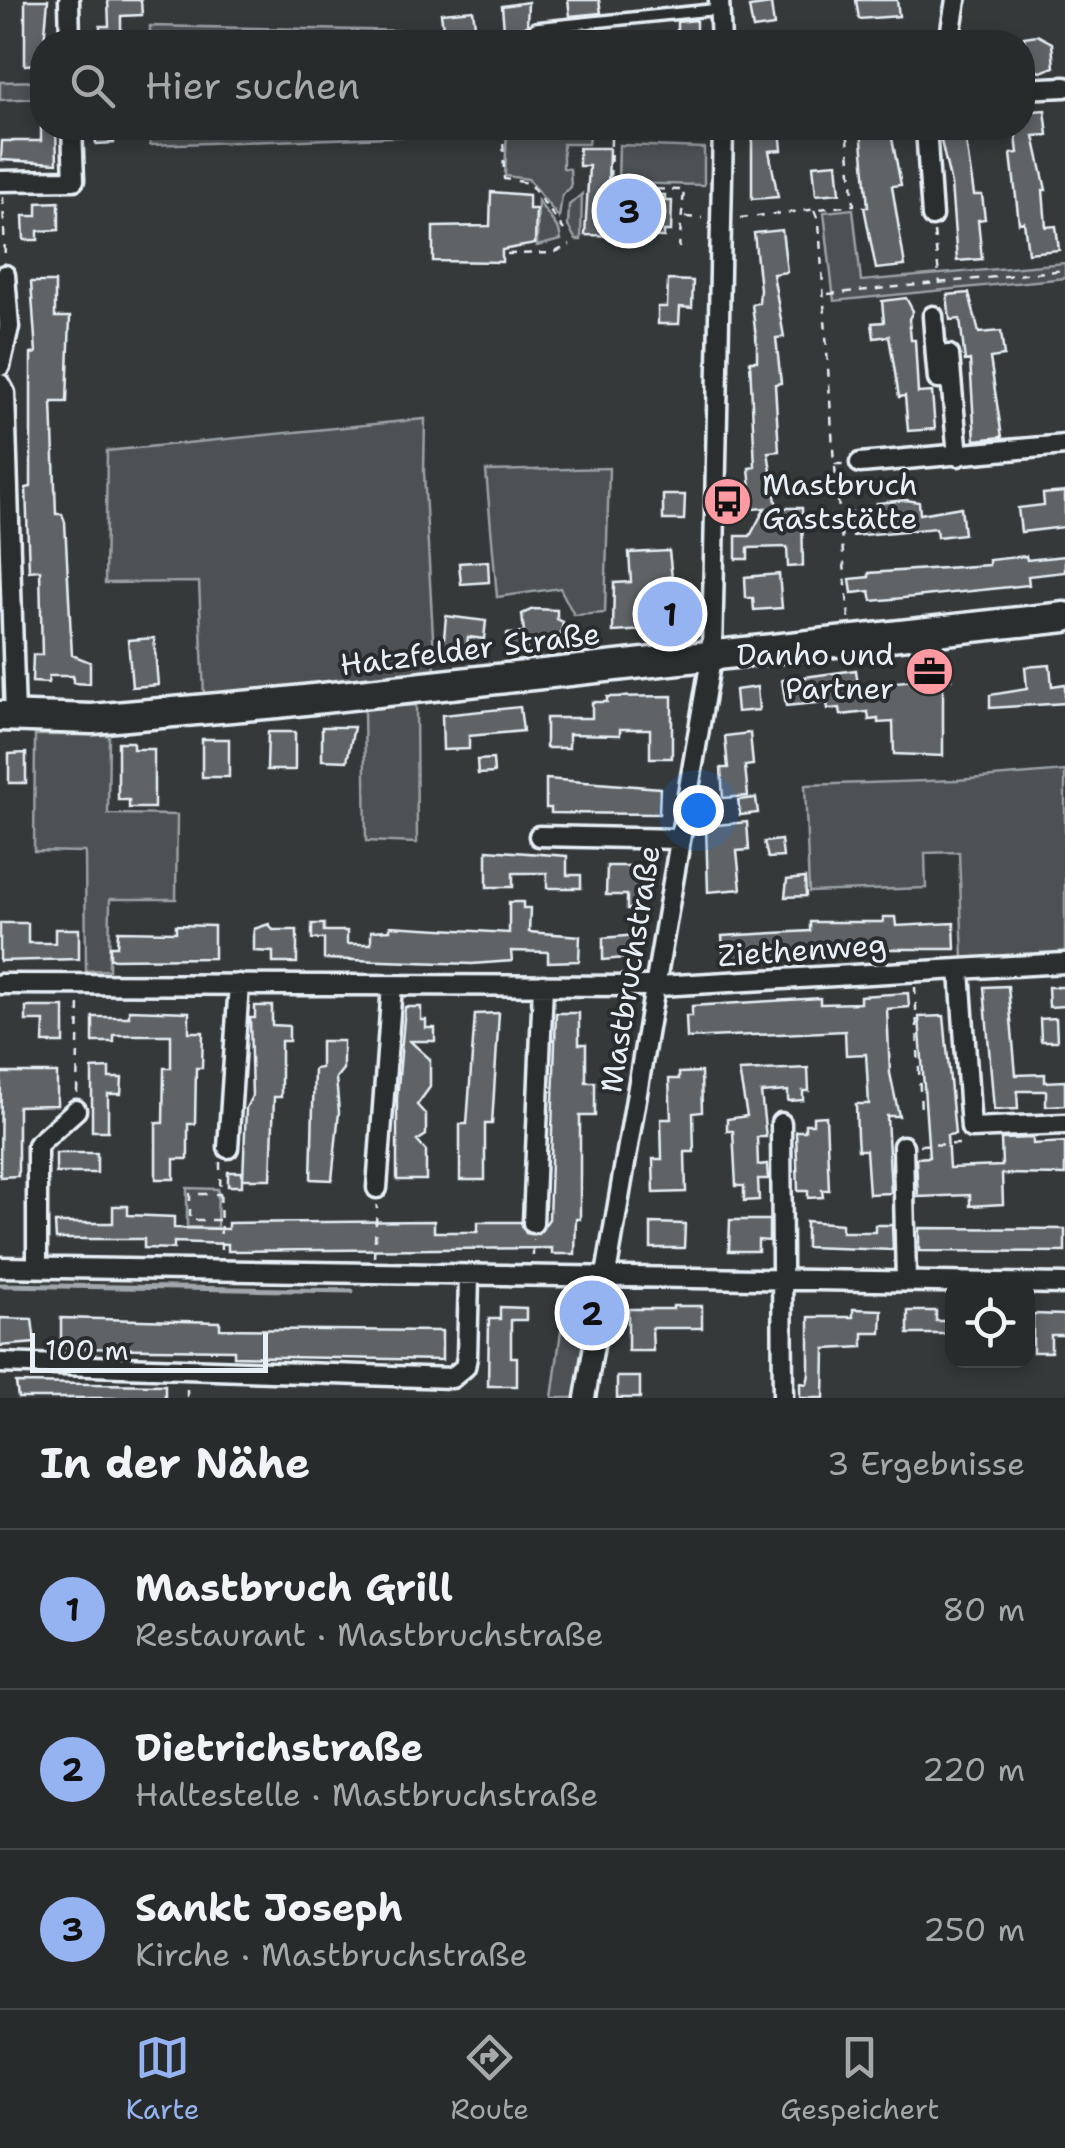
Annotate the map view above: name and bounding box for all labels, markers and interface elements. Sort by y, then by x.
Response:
search box [30,30,1035,140]
icon: search [65,58,120,113]
text: Hier suchen [145,60,360,111]
pin: 3 [596,174,662,248]
place label: Mastbruch Gaststätte [762,464,918,539]
bus stop icon: Mastbruch Gaststätte [701,475,753,527]
pin: 1 [638,576,702,652]
street label: Hatzfelder Straße [338,613,602,685]
place label: Danho und Partner [737,634,894,709]
office icon: Danho und Partner [903,645,955,697]
your location [673,785,724,836]
street label: Mastbruchstraße [590,842,670,1096]
street label: Ziethenweg [716,924,888,976]
pin: 2 [560,1276,624,1350]
map controls [945,1278,1035,1368]
button: locate [945,1278,1035,1368]
scale bar [30,1328,268,1372]
text: 100 m [45,1331,129,1369]
text: In der Nähe [40,1435,310,1491]
text: 3 Ergebnisse [827,1442,1025,1485]
text: Mastbruch Grill [135,1562,453,1613]
text: 1 [65,1588,80,1631]
text: 80 m [942,1588,1025,1631]
text: Restaurant · Mastbruchstraße [135,1613,604,1656]
text: Dietrichstraße [135,1722,423,1773]
text: 2 [61,1748,84,1791]
text: 220 m [922,1748,1025,1791]
text: Haltestelle · Mastbruchstraße [135,1773,598,1816]
text: Sankt Joseph [135,1882,403,1933]
text: 3 [61,1908,84,1951]
text: 250 m [923,1908,1025,1951]
text: Kirche · Mastbruchstraße [135,1933,528,1976]
tab: Karte [125,2030,199,2128]
tab: Route [450,2030,529,2128]
tab: Gespeichert [780,2030,940,2128]

